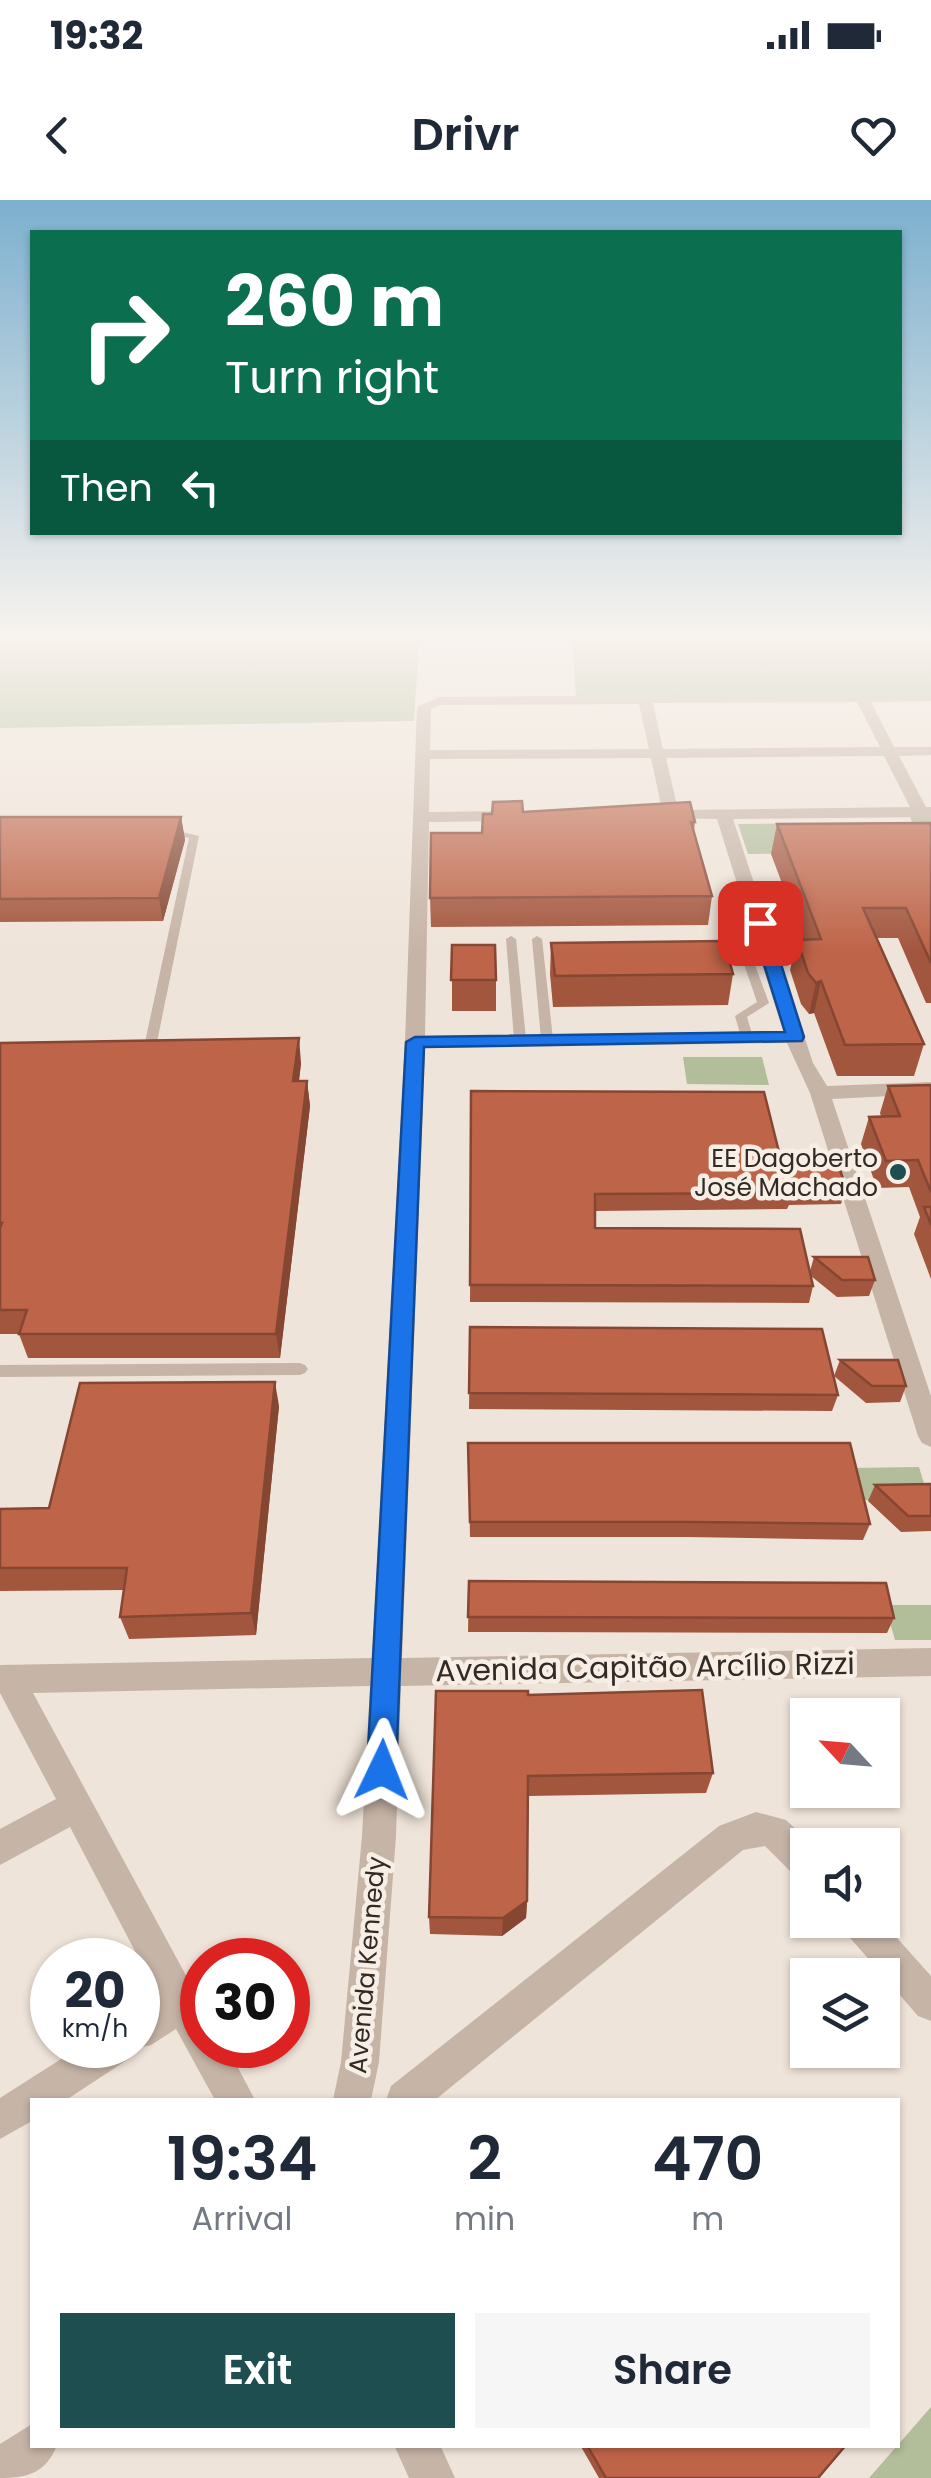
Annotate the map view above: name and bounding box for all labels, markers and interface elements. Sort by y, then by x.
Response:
text: 19:32 [50,9,143,62]
text: Drivr [411,103,520,166]
icon: back [30,108,85,163]
icon: heart [846,108,901,163]
text: 260 m [225,252,444,351]
icon: right [60,270,190,400]
text: Turn right [225,346,439,409]
icon: left [173,460,228,515]
text: Then [60,461,153,514]
pin [718,881,803,966]
icon: arrive [733,896,788,951]
place label: EE Dagoberto José Machado [694,1141,878,1205]
marker: EE Dagoberto José Machado [887,1161,909,1183]
street label: Avenida Capitão Arcílio Rizzi [435,1642,855,1692]
north arrow [790,1698,900,1808]
map controls [790,1698,900,2068]
position arrow [330,1718,434,1822]
button: sound [790,1828,900,1938]
street label: Avenida Kennedy [340,1855,394,2075]
speed limit sign: 30 [180,1938,310,2068]
text: 20 [64,1955,126,2026]
button: layers [790,1958,900,2068]
text: km/h [62,2011,128,2046]
text: 19:34 [167,2117,317,2201]
text: 2 [467,2117,502,2201]
text: 470 [652,2117,763,2201]
text: Arrival [192,2196,292,2241]
text: min [454,2196,515,2241]
text: m [691,2196,724,2241]
button: Exit [60,2313,455,2428]
button: Share [475,2313,870,2428]

